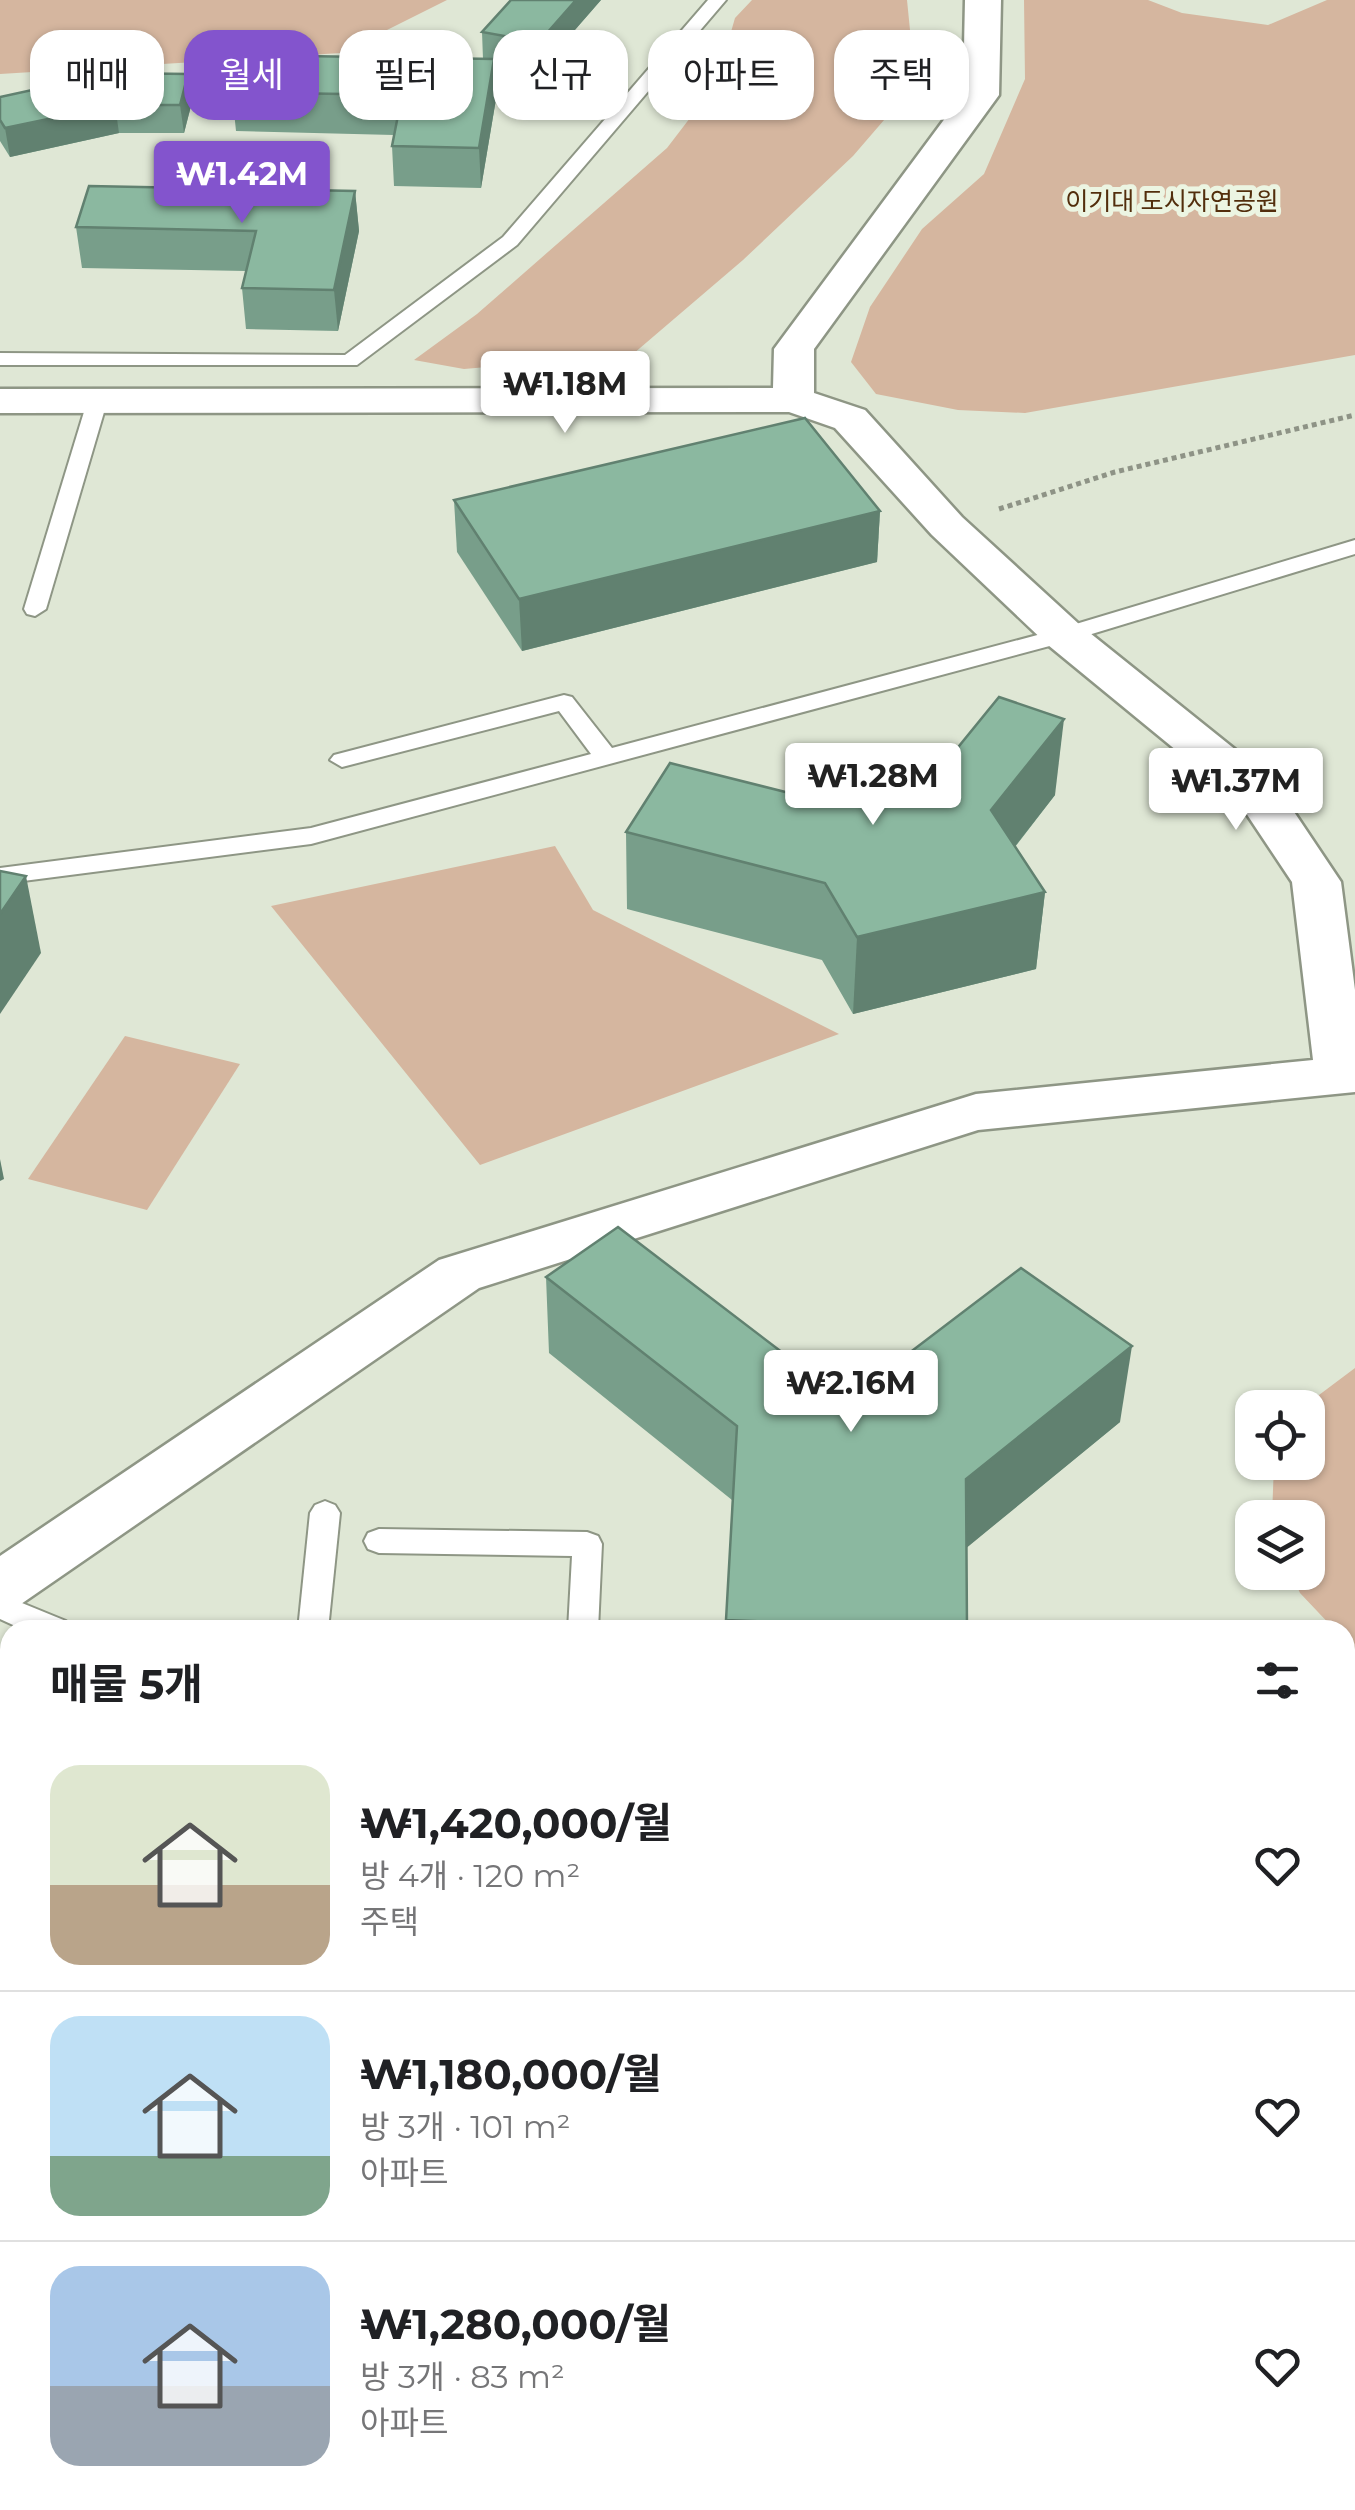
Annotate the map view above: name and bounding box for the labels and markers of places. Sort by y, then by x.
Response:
pin: ₩1.42M [161,141,323,226]
pin: ₩1.18M [484,351,646,436]
pin: ₩1.28M [792,743,954,828]
pin: ₩1.37M [1155,748,1317,833]
pin: ₩2.16M [770,1350,932,1435]

